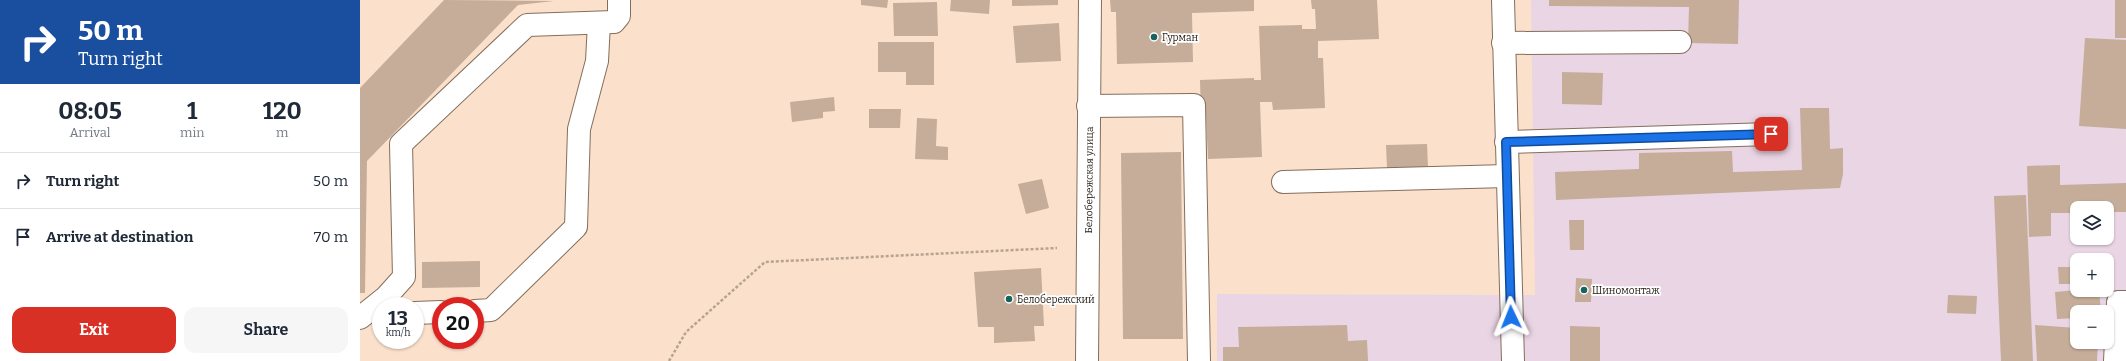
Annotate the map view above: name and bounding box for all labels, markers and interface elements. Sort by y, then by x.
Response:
text: 50 m [78,14,143,47]
icon: right [12,16,64,68]
marker: Гурман [1149,32,1159,42]
place label: Гурман [1162,32,1199,44]
text: Turn right [78,48,163,70]
text: 08:05 [58,97,122,125]
text: 1 [187,97,197,125]
text: 120 [263,97,302,125]
pin [1754,117,1788,151]
icon: arrive [1760,123,1782,145]
text: Arrival [69,125,111,140]
text: min [180,125,205,140]
text: m [276,125,288,140]
street label: Белобережская улица [1082,126,1096,234]
icon: right [12,170,34,192]
text: Turn right [46,172,119,190]
text: 50 m [313,172,348,190]
map controls [2070,201,2114,349]
button: layers [2070,201,2114,245]
icon: arrive [12,226,34,248]
text: Arrive at destination [46,228,193,246]
text: 70 m [314,228,348,246]
button: + [2070,253,2114,297]
marker: Шиномонтаж [1579,285,1589,295]
place label: Шиномонтаж [1592,285,1660,297]
place label: Белобережский [1017,293,1095,306]
marker: Белобережский [1004,294,1014,304]
position arrow [1490,296,1532,338]
speed limit sign: 20 [432,297,484,349]
button: − [2070,305,2114,349]
text: 13 [388,306,408,330]
button: Exit [12,307,176,353]
button: Share [184,307,348,353]
text: km/h [386,327,410,339]

